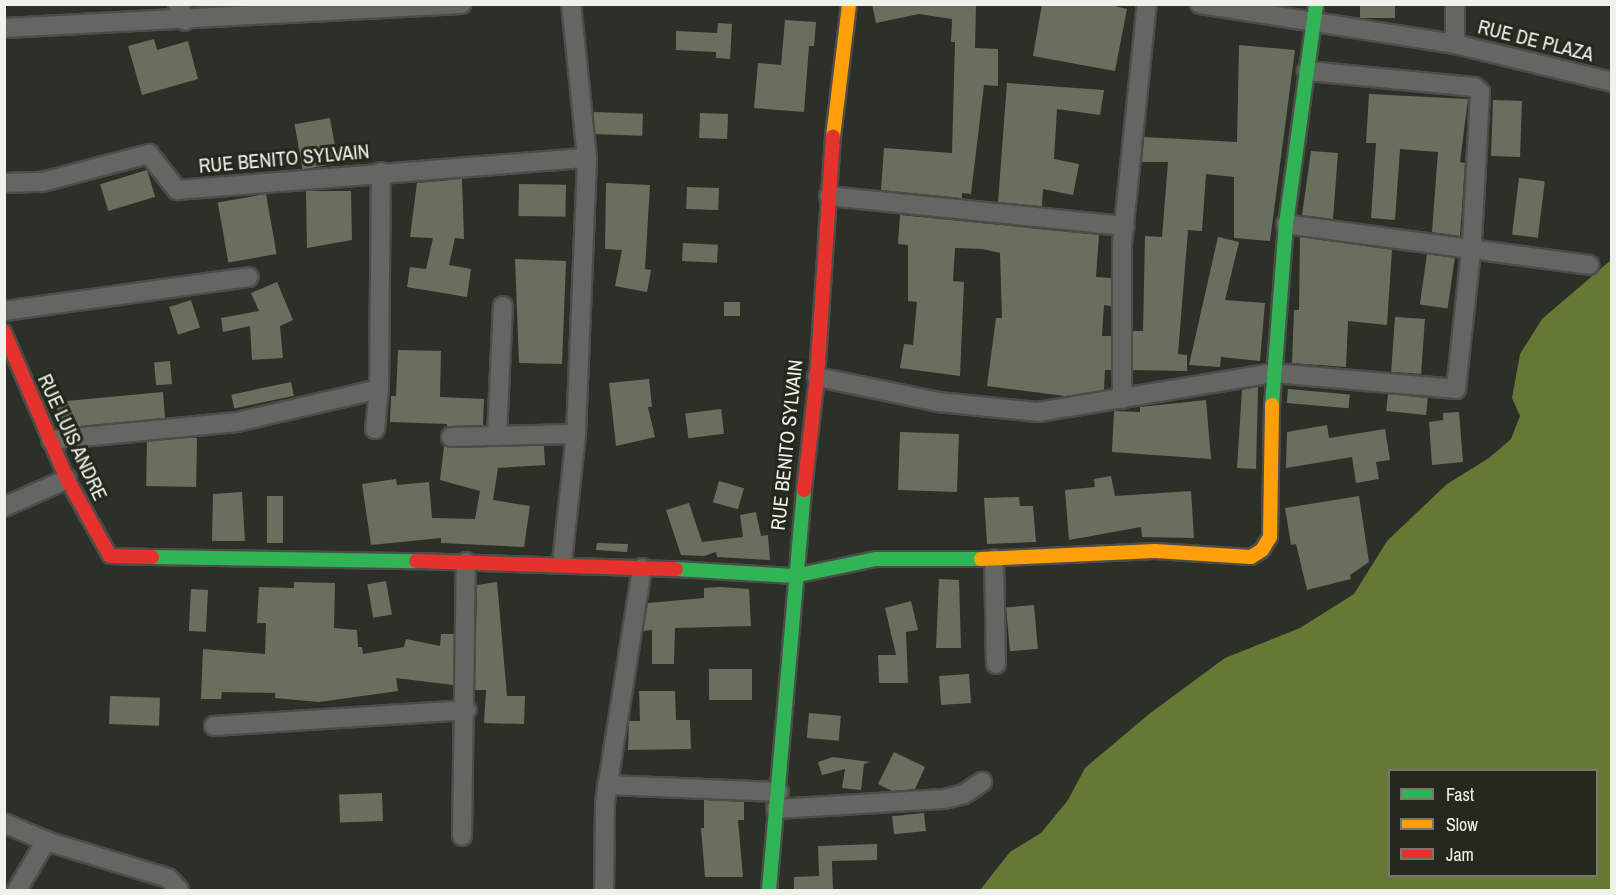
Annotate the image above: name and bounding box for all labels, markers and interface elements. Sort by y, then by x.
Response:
street label: RUE DE PLAZA [1476,14,1596,66]
street label: RUE BENITO SYLVAIN [198,139,370,177]
street label: RUE BENITO SYLVAIN [765,359,807,531]
street label: RUE LUIS ANDRE [33,370,113,504]
legend [1388,769,1598,877]
text: Fast [1446,782,1474,807]
text: Slow [1446,812,1478,837]
text: Jam [1446,842,1474,867]

